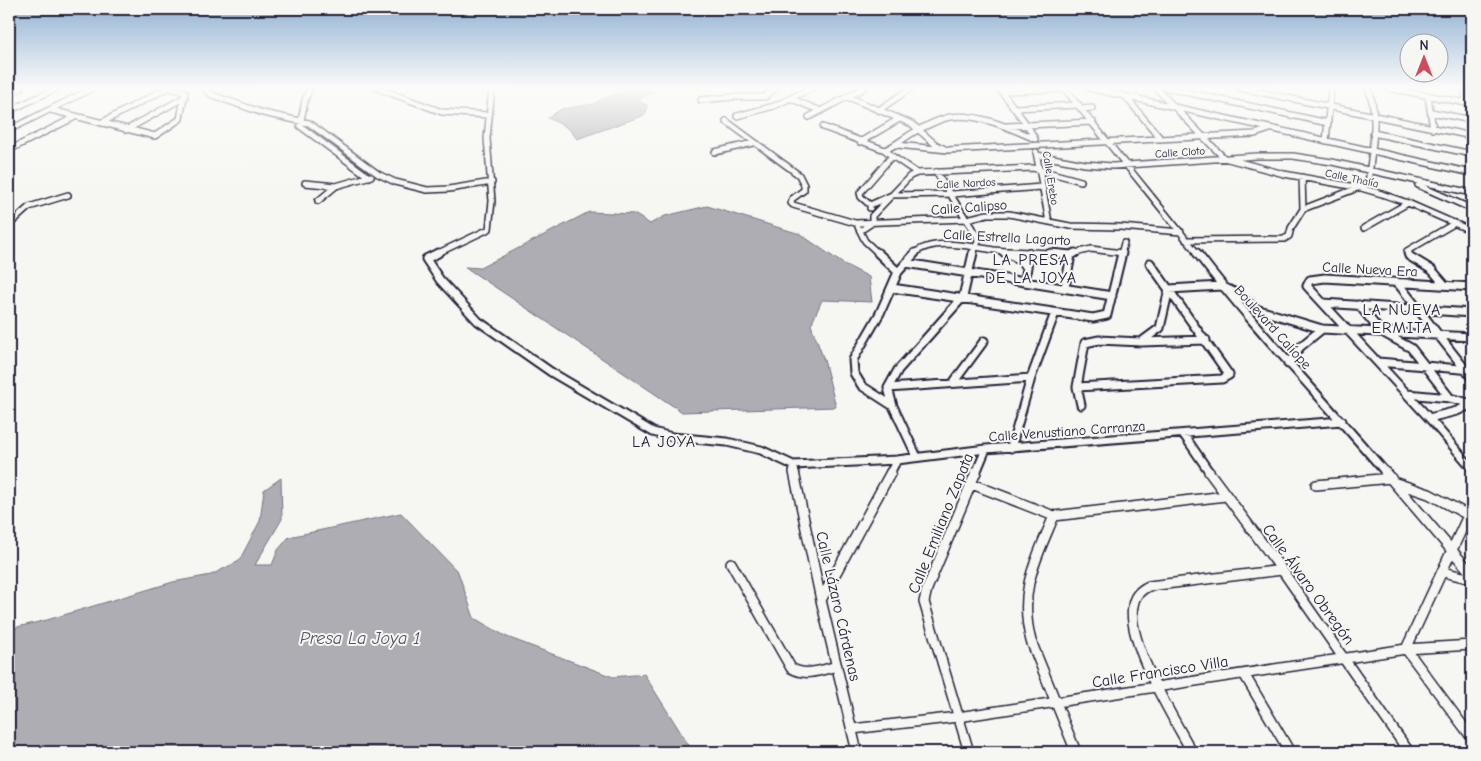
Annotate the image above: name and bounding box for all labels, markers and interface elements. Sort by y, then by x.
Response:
north arrow [1398,32,1448,82]
text: N [1419,37,1429,54]
street label: Calle Cloto [1155,144,1206,161]
street label: Calle Erebo [1040,150,1061,206]
street label: Calle Thalía [1324,166,1380,190]
street label: Calle Nardos [936,175,997,192]
street label: Calle Calipso [930,196,1008,219]
street label: Calle Estrella Lagarto [943,226,1071,249]
district label: LA PRESA DE LA JOYA [985,251,1077,287]
street label: Calle Nueva Era [1322,259,1418,280]
street label: Boulevard Calíope [1230,282,1315,373]
district label: LA NUEVA ERMITA [1363,301,1441,337]
street label: Calle Venustiano Carranza [988,418,1146,445]
district label: LA JOYA [632,433,696,451]
street label: Calle Emiliano Zapata [905,451,977,596]
street label: Calle Álvaro Obregón [1258,520,1359,648]
street label: Calle Lázaro Cárdenas [812,529,864,683]
water label: Presa La Joya 1 [300,628,420,649]
street label: Calle Francisco Villa [1091,652,1230,692]

